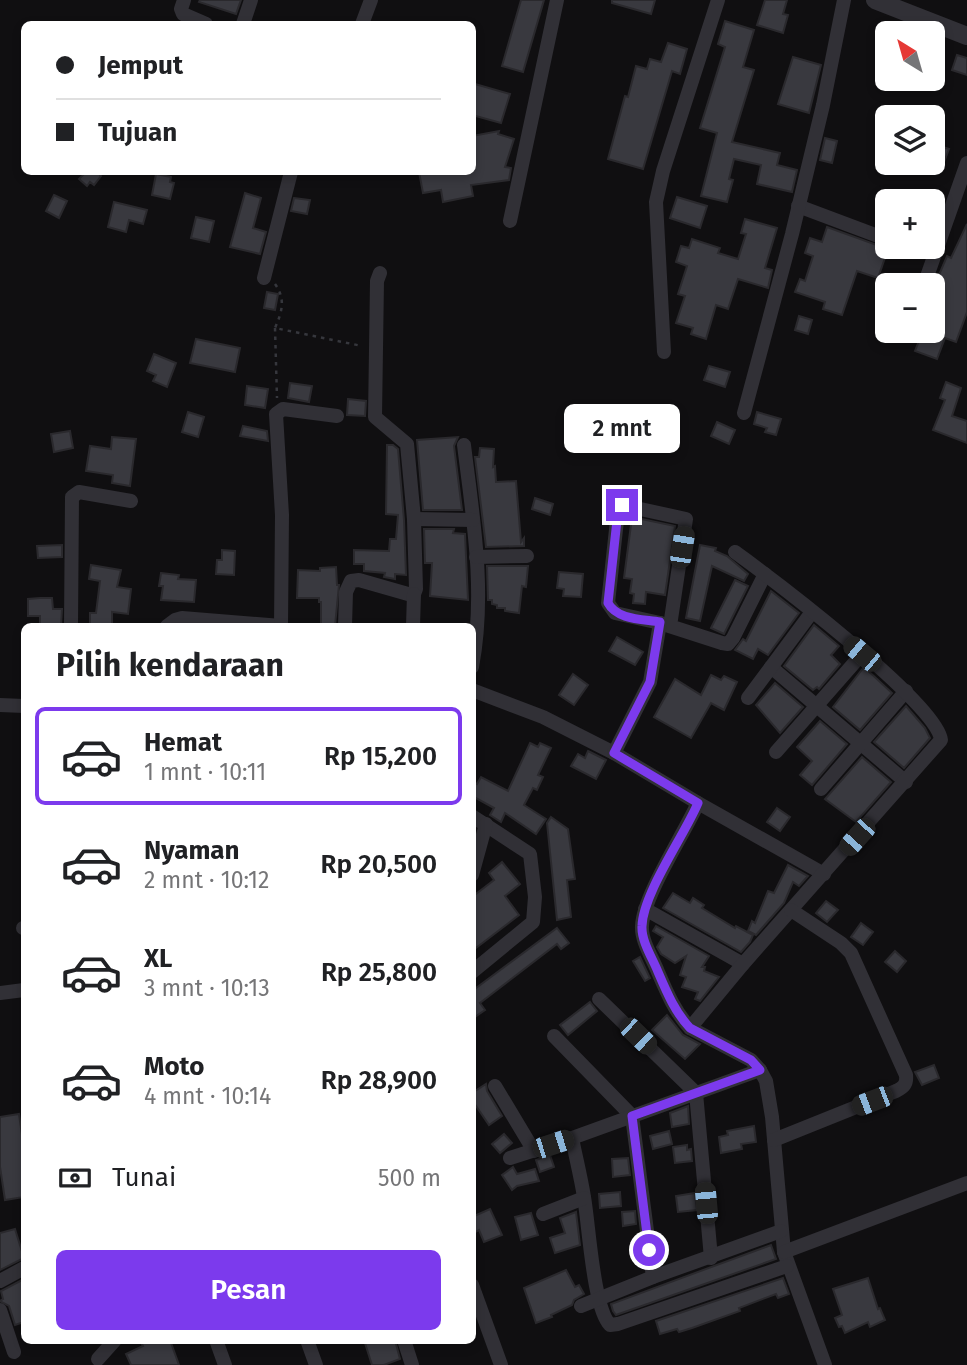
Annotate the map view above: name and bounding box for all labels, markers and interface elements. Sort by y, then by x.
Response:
north arrow [875,21,945,91]
map controls [875,21,945,343]
text: Jemput [98,50,183,81]
button: layers [875,105,945,175]
text: Tujuan [98,117,177,148]
button: + [875,189,945,259]
button: − [875,273,945,343]
callout: 2 mnt [564,404,680,452]
text: 2 mnt [593,414,651,442]
route end [606,489,638,521]
car [669,525,696,569]
car [840,632,885,676]
text: Pilih kendaraan [56,646,284,684]
icon: car [60,725,123,788]
text: Hemat [144,727,222,758]
text: Rp 15,200 [324,741,437,772]
text: 1 mnt · 10:11 [144,758,266,786]
car [836,814,879,860]
icon: car [60,833,123,896]
text: Nyaman [144,835,240,866]
text: Rp 20,500 [321,849,437,880]
text: 2 mnt · 10:12 [144,866,269,894]
icon: car [60,941,123,1004]
text: XL [144,943,172,974]
text: Rp 25,800 [321,957,437,988]
text: 3 mnt · 10:13 [144,974,270,1002]
car [616,1014,661,1058]
icon: car [60,1049,123,1112]
text: Moto [144,1051,204,1082]
text: Rp 28,900 [321,1065,437,1096]
text: 4 mnt · 10:14 [144,1082,271,1110]
car [849,1084,896,1118]
car [530,1128,577,1160]
icon: cash [56,1159,94,1197]
text: Tunai [112,1162,176,1193]
text: 500 m [378,1164,441,1192]
car [694,1181,719,1225]
route start [633,1234,665,1266]
button: Pesan [56,1250,441,1330]

